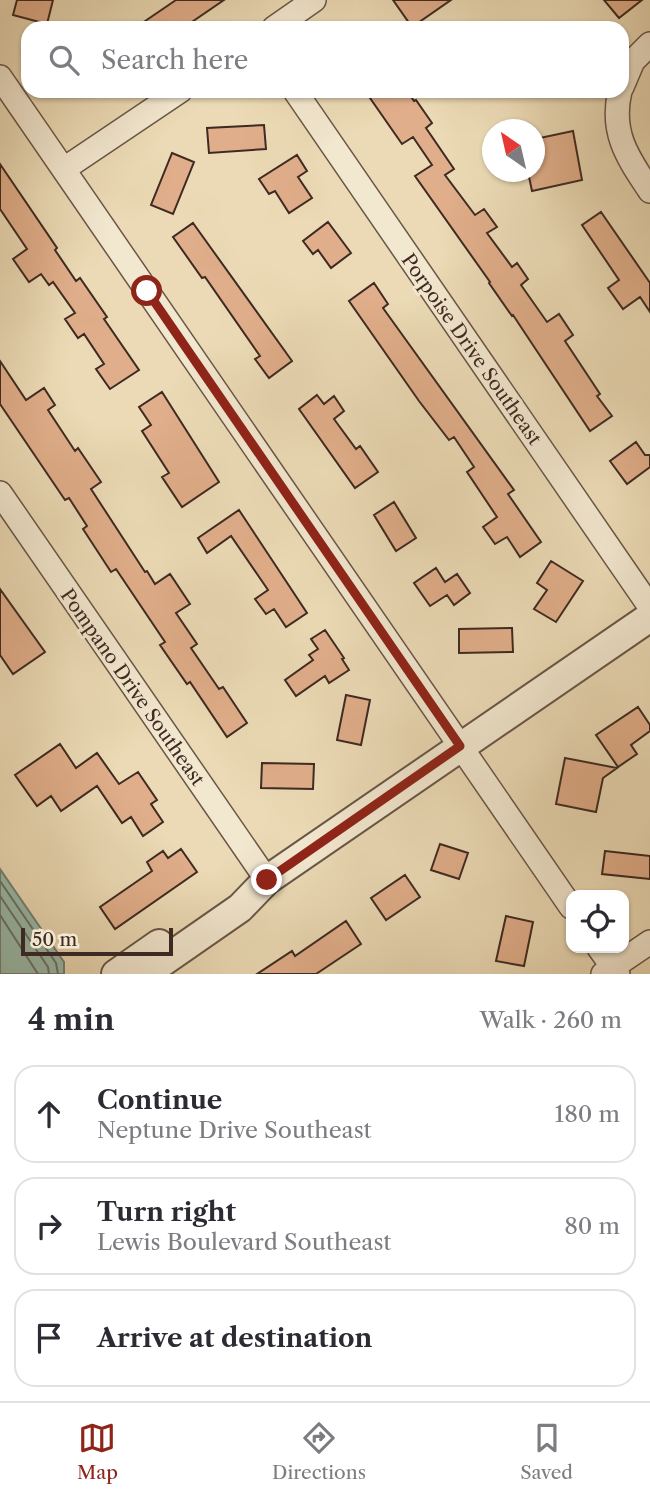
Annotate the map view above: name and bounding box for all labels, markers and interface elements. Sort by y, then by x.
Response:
search box [21,21,629,98]
icon: search [45,41,83,79]
text: Search here [101,44,248,76]
north arrow [482,119,545,182]
street label: Porpoise Drive Southeast [397,249,547,450]
route start [131,275,162,306]
street label: Pompano Drive Southeast [56,584,210,790]
route end [251,864,282,895]
map controls [566,890,629,953]
button: locate [566,890,629,953]
scale bar [21,925,173,957]
text: 50 m [32,928,77,951]
text: 4 min [28,1001,114,1038]
text: Walk · 260 m [480,1006,622,1034]
text: Continue [97,1084,222,1116]
icon: ahead [30,1095,68,1133]
text: 180 m [555,1100,620,1128]
text: Neptune Drive Southeast [97,1116,372,1144]
text: Turn right [97,1196,236,1228]
icon: right [30,1207,68,1245]
text: 80 m [564,1212,620,1240]
text: Lewis Boulevard Southeast [97,1228,391,1256]
icon: arrive [30,1319,68,1357]
text: Arrive at destination [97,1322,372,1354]
tab: Map [77,1419,118,1484]
tab: Directions [272,1419,366,1484]
tab: Saved [520,1419,573,1484]

